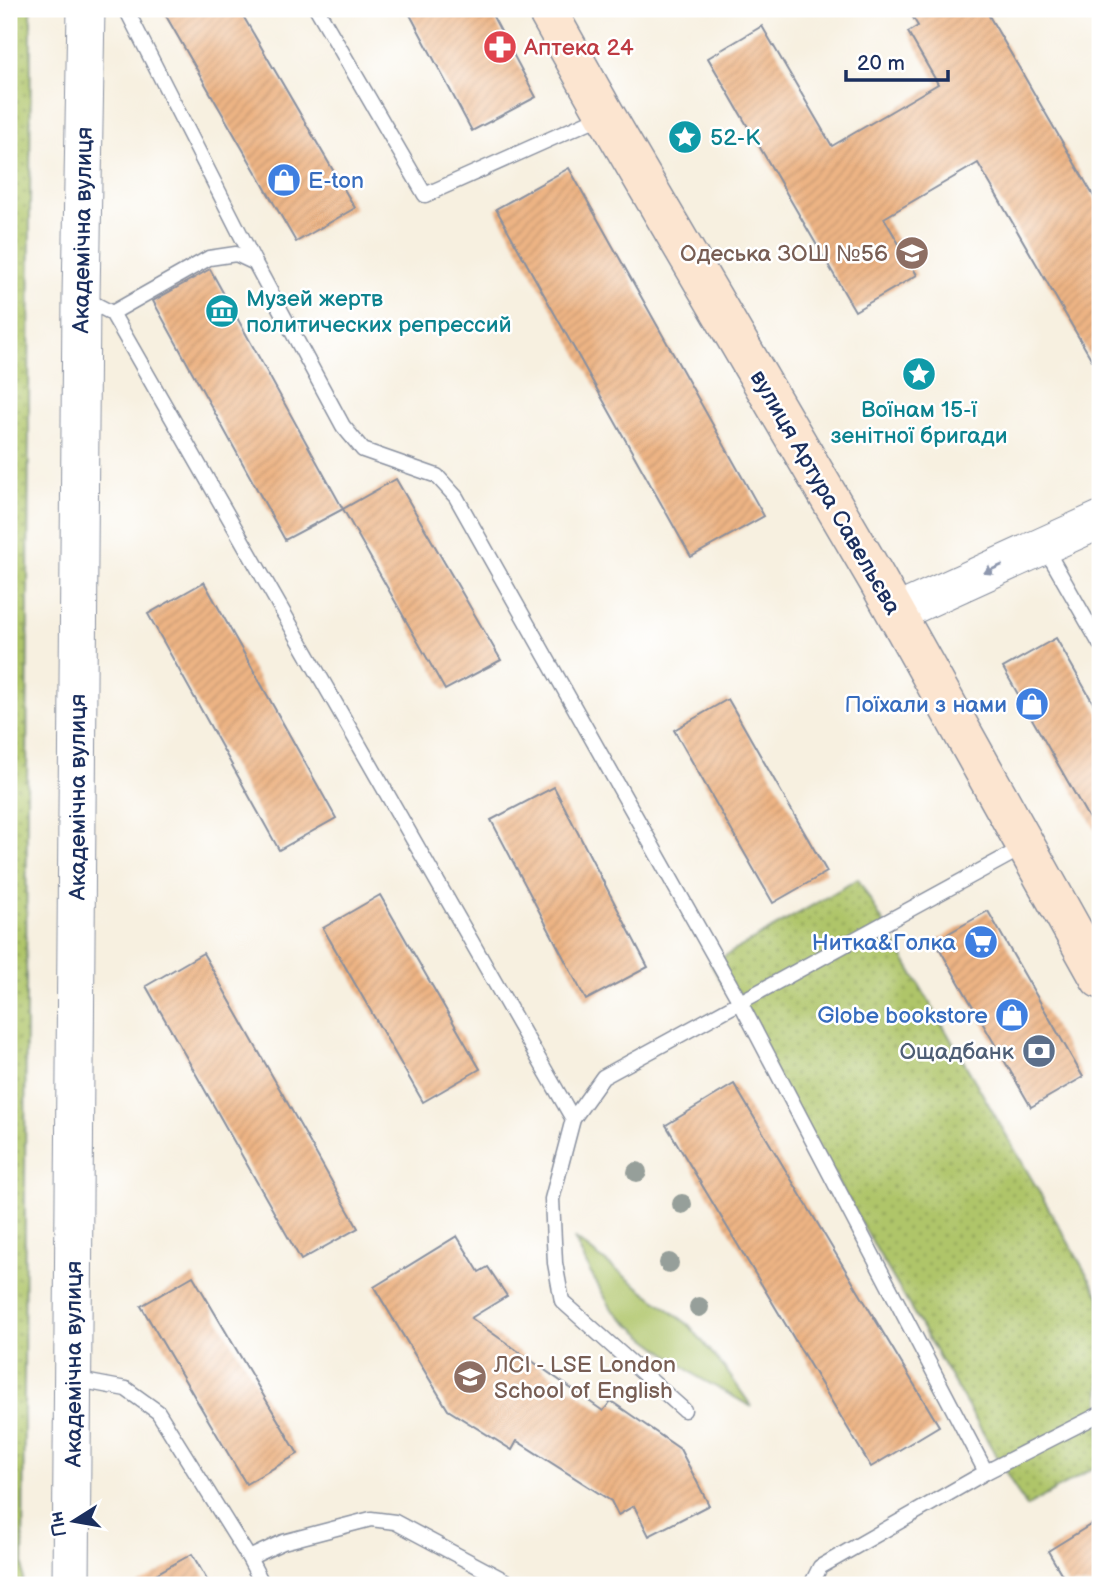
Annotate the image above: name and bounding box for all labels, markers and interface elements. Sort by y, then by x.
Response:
pharmacy icon: Аптека 24 [481,28,519,66]
place label: Аптека 24 [523,34,634,62]
scale bar [846,38,948,82]
text: 20 m [857,51,905,76]
place icon: 52-К [666,118,704,156]
place label: 52-К [710,124,760,152]
street label: Академічна вулиця [67,127,99,335]
shop icon: E-ton [265,161,303,199]
place label: E-ton [308,167,364,195]
school or university icon: Одеська ЗОШ №56 [893,234,931,272]
place label: Одеська ЗОШ №56 [680,240,888,268]
place label: Музей жертв политических репрессий [246,285,512,339]
museum icon: Музей жертв политических репрессий [203,292,241,330]
place icon: Воїнам 15-ї зенітної бригади [900,355,938,393]
street label: вулиця Артура Савельєва [744,365,907,620]
place label: Воїнам 15-ї зенітної бригади [830,396,1008,450]
one-way arrow [983,564,1004,575]
shop icon: Поїхали з нами [1013,685,1051,723]
place label: Поїхали з нами [845,691,1007,719]
street label: Академічна вулиця [64,694,92,901]
supermarket icon: Нитка&Голка [962,923,1000,961]
place label: Нитка&Голка [812,929,956,957]
shop icon: Globe bookstore [993,996,1031,1034]
place label: Globe bookstore [817,1002,988,1030]
bank icon: Ощадбанк [1020,1032,1058,1070]
place label: Ощадбанк [900,1038,1015,1066]
street label: Академічна вулиця [60,1261,88,1468]
place label: ЛСІ - LSE London School of English [493,1351,676,1405]
school or university icon: ЛСІ - LSE London School of English [451,1358,489,1396]
north arrow [38,1486,108,1556]
text: Пн [45,1509,72,1539]

